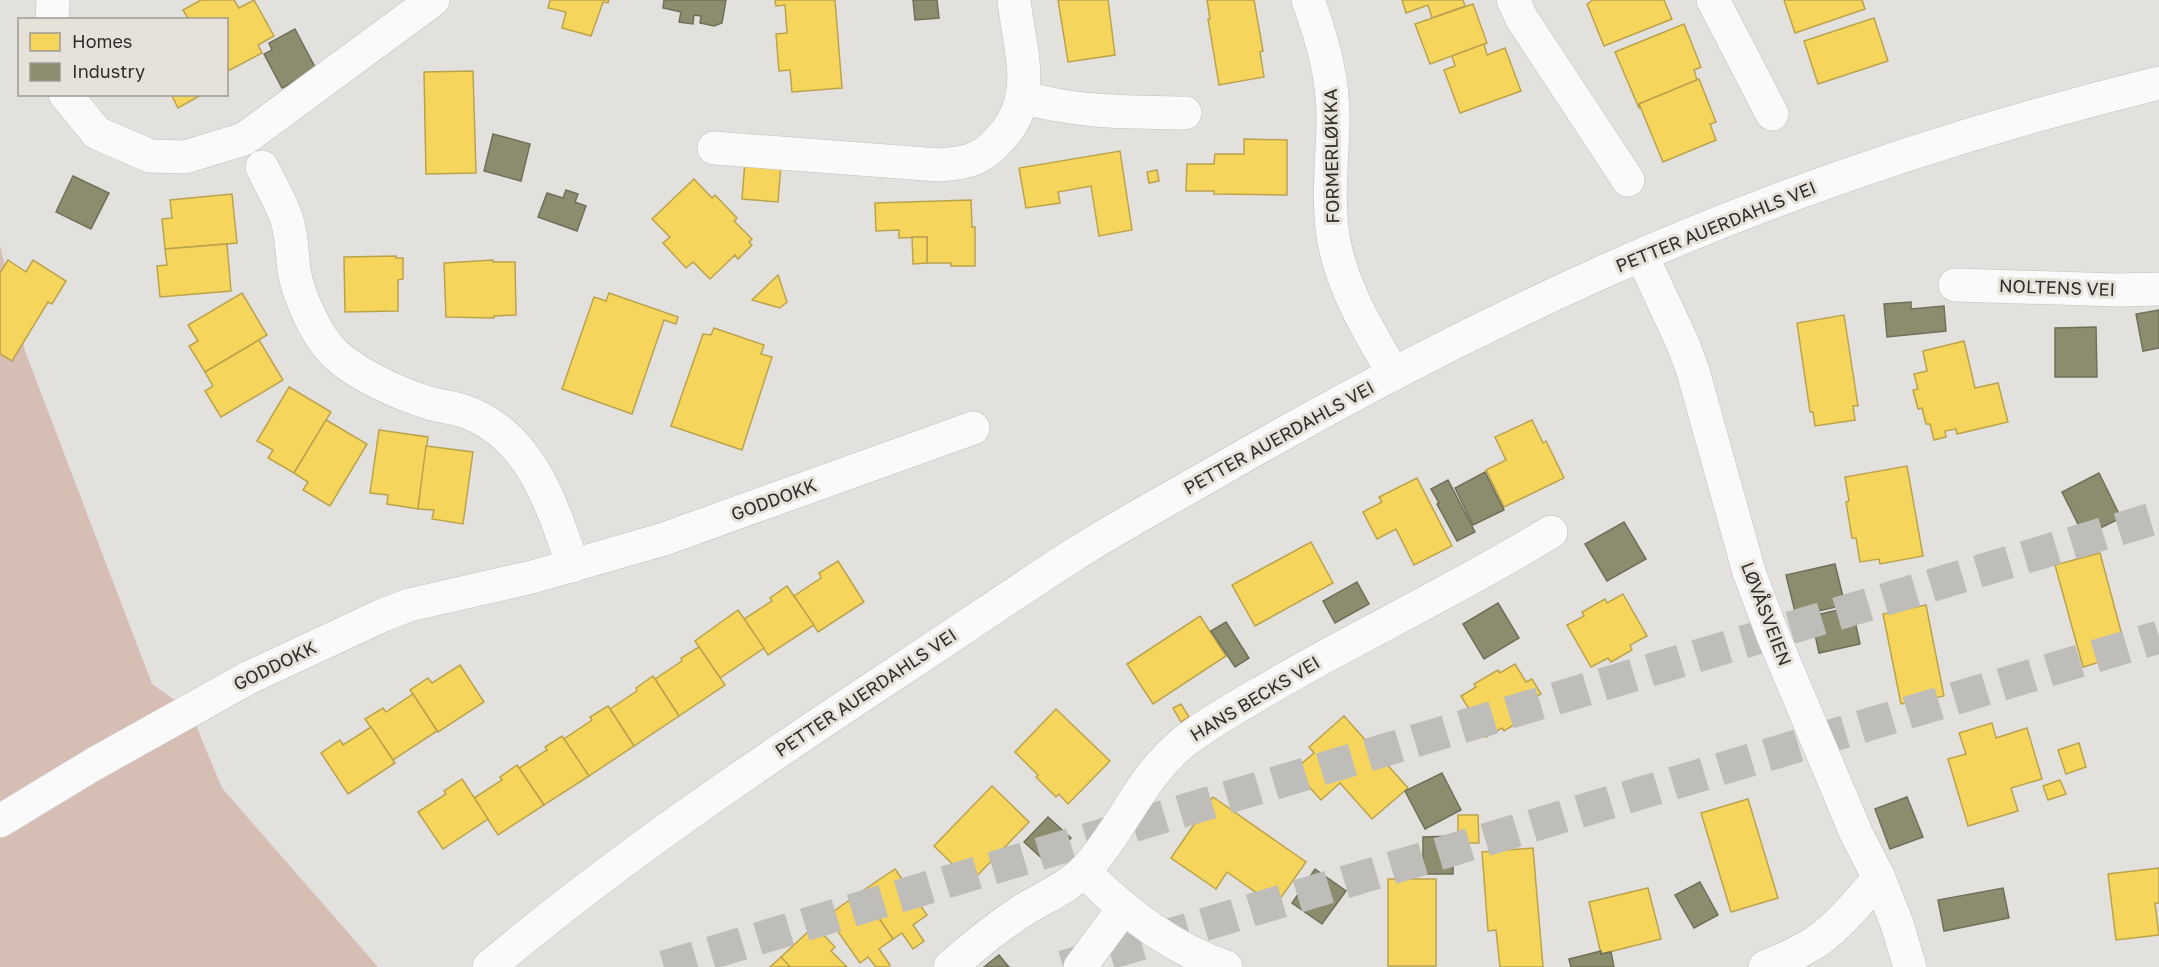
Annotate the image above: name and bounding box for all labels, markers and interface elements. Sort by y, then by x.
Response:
legend [18,18,228,96]
text: Homes [72,30,132,52]
text: Industry [72,60,145,82]
street label: FORMERLØKKA [1319,88,1343,224]
street label: PETTER AUERDAHLS VEI [1612,176,1819,276]
street label: NOLTENS VEI [1999,274,2116,300]
street label: PETTER AUERDAHLS VEI [1180,376,1378,499]
street label: GODDOKK [728,473,819,525]
street label: LØVÅSVEIEN [1737,559,1797,669]
street label: PETTER AUERDAHLS VEI [771,623,960,761]
street label: GODDOKK [230,636,320,695]
street label: HANS BECKS VEI [1186,651,1323,746]

